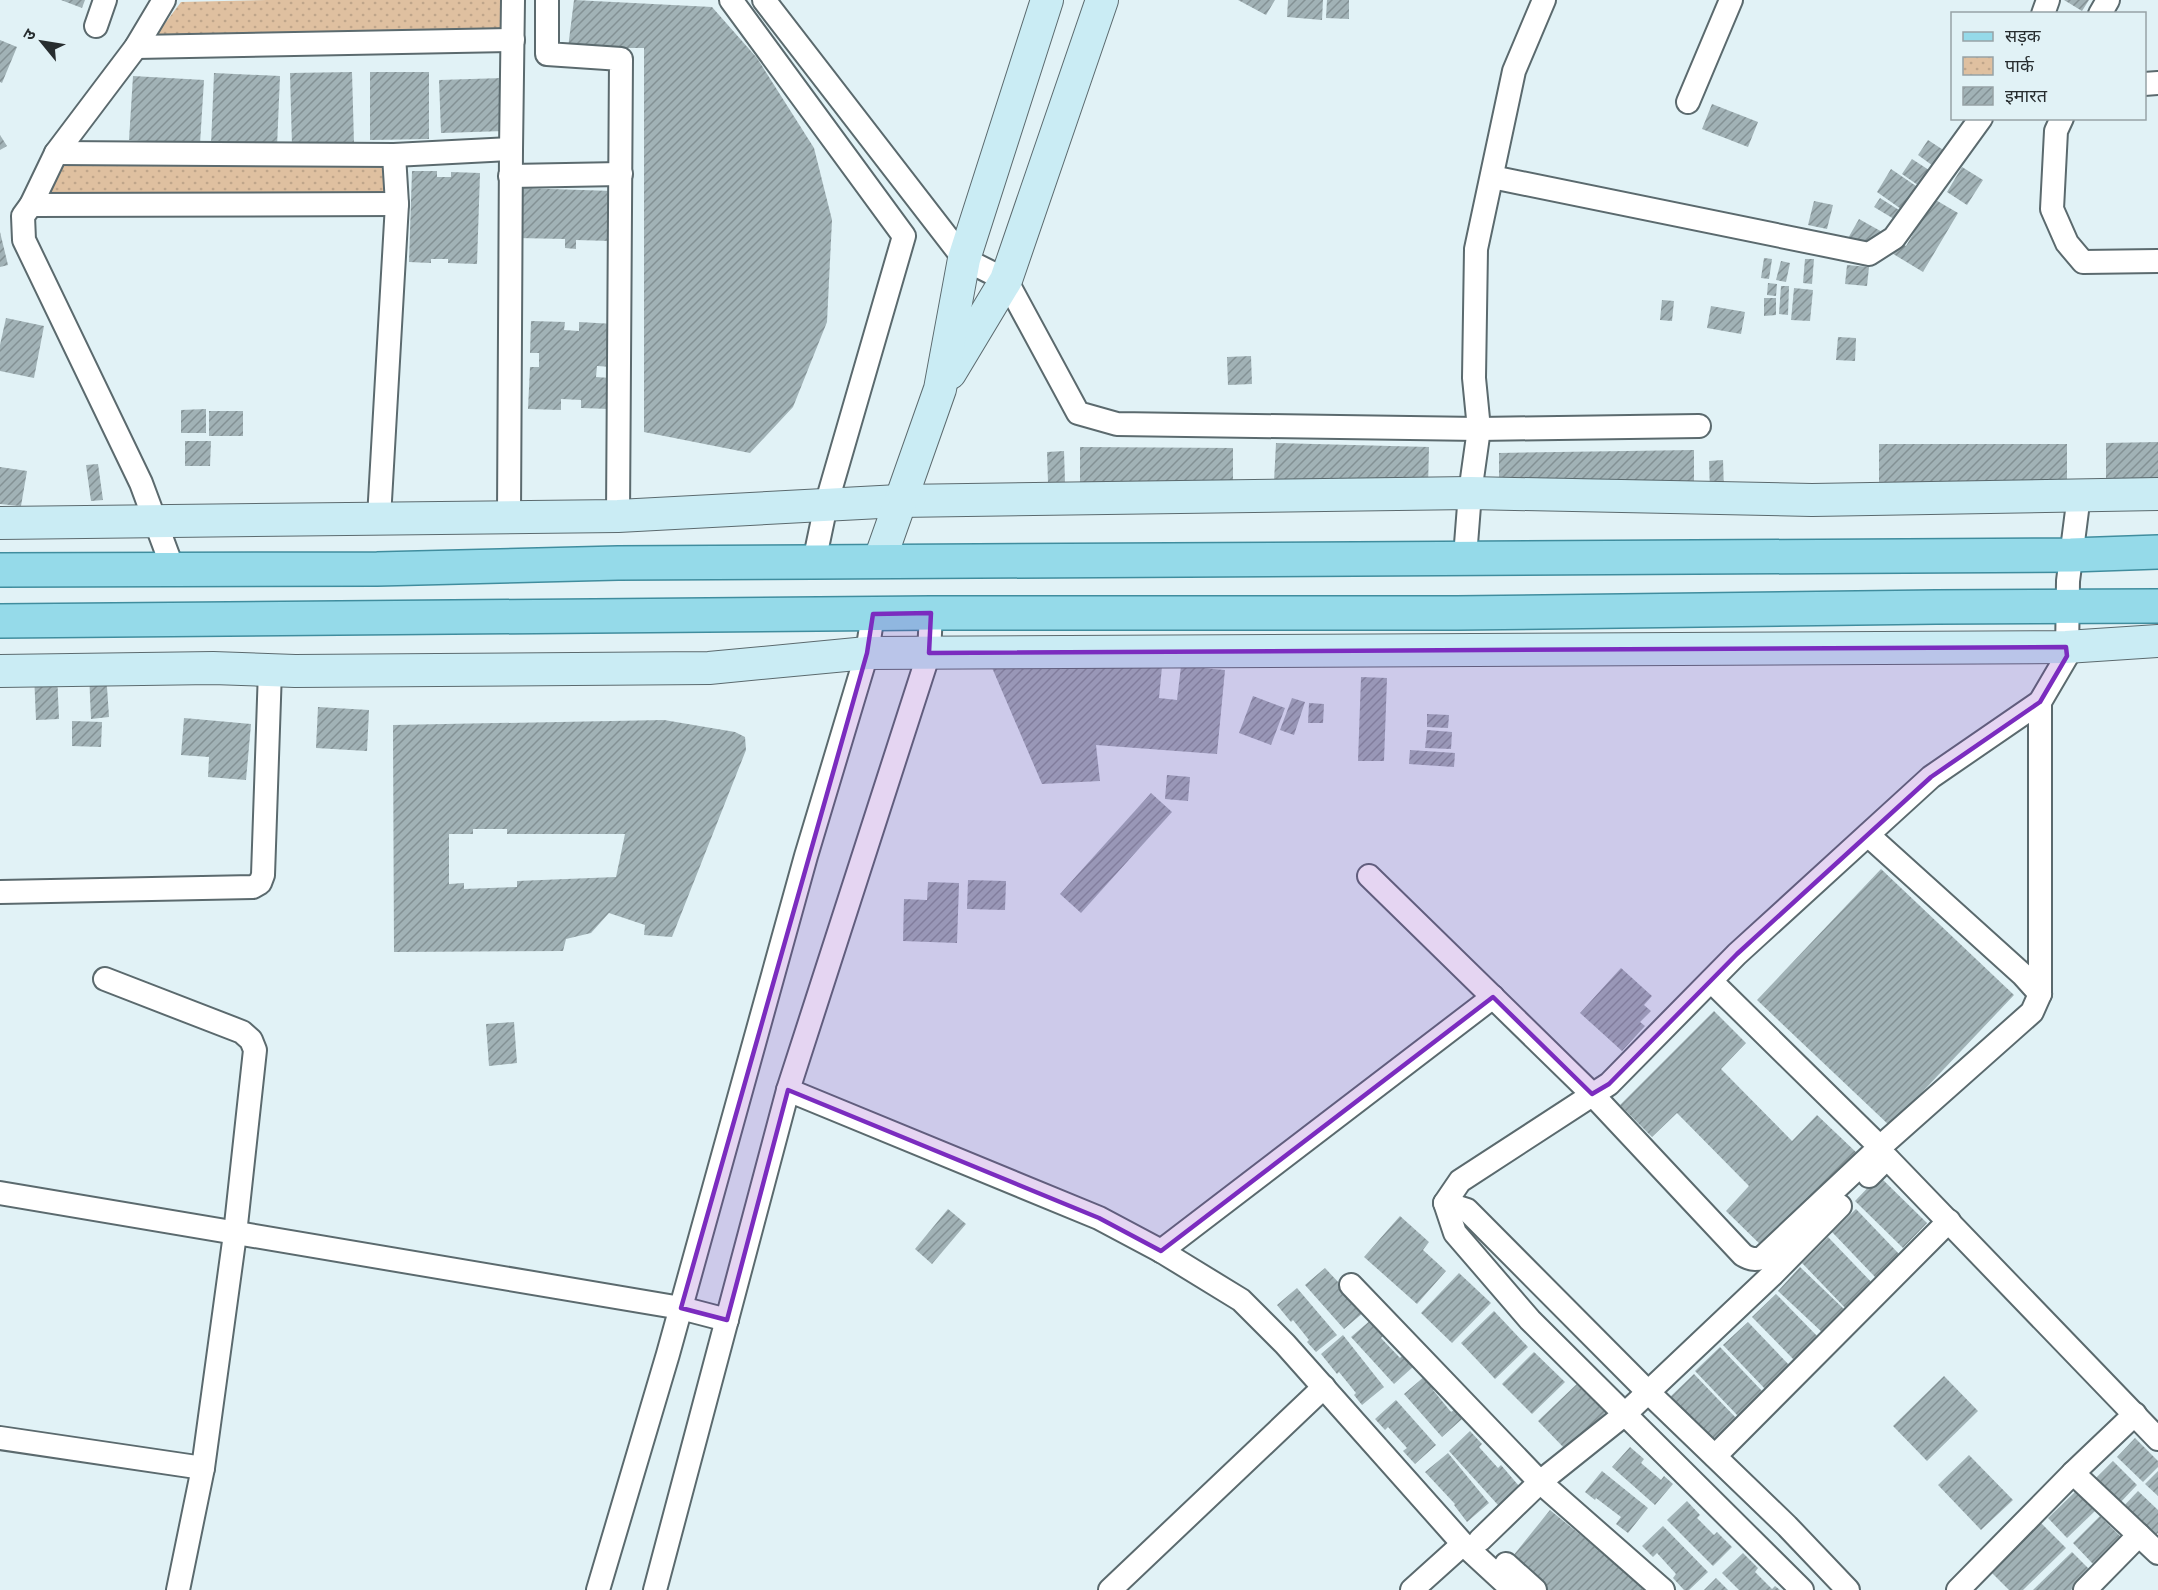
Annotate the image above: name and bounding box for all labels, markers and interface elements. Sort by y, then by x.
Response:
north arrow [12,12,72,72]
legend [1951,12,2146,120]
text: उ [19,25,39,43]
text: सड़क [2005,25,2042,46]
text: पार्क [2005,55,2035,76]
text: इमारत [2005,85,2048,106]

